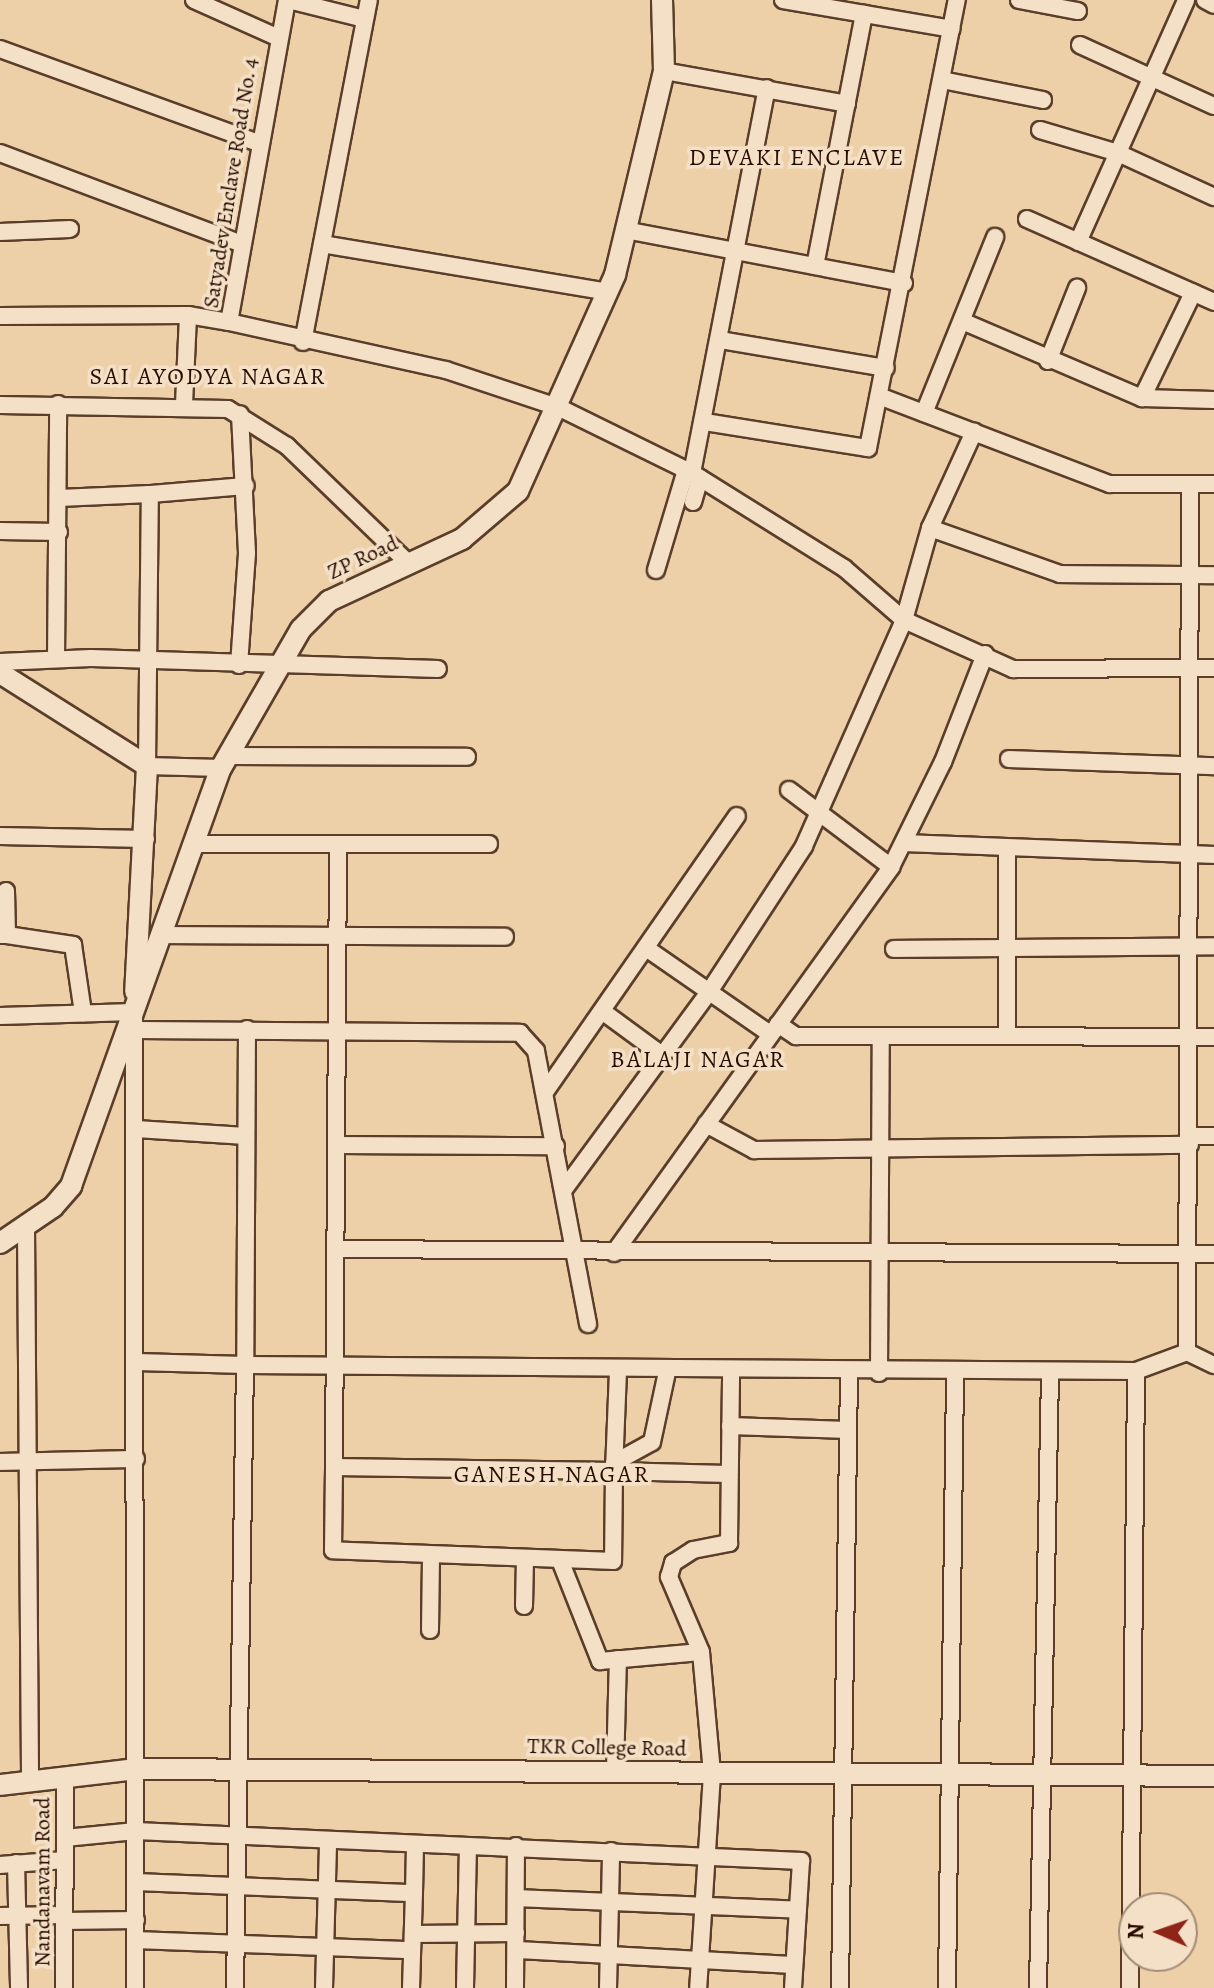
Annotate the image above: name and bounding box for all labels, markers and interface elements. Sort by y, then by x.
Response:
street label: Satyadev Enclave Road No. 4 [198,56,264,310]
district label: DEVAKI ENCLAVE [689,144,905,172]
district label: SAI AYODYA NAGAR [90,363,326,391]
street label: ZP Road [324,530,402,586]
district label: BALAJI NAGAR [610,1046,786,1074]
district label: GANESH NAGAR [454,1461,650,1489]
street label: TKR College Road [527,1733,687,1763]
street label: Nandanavam Road [30,1797,56,1967]
north arrow [1118,1892,1198,1972]
text: N [1121,1923,1151,1940]

